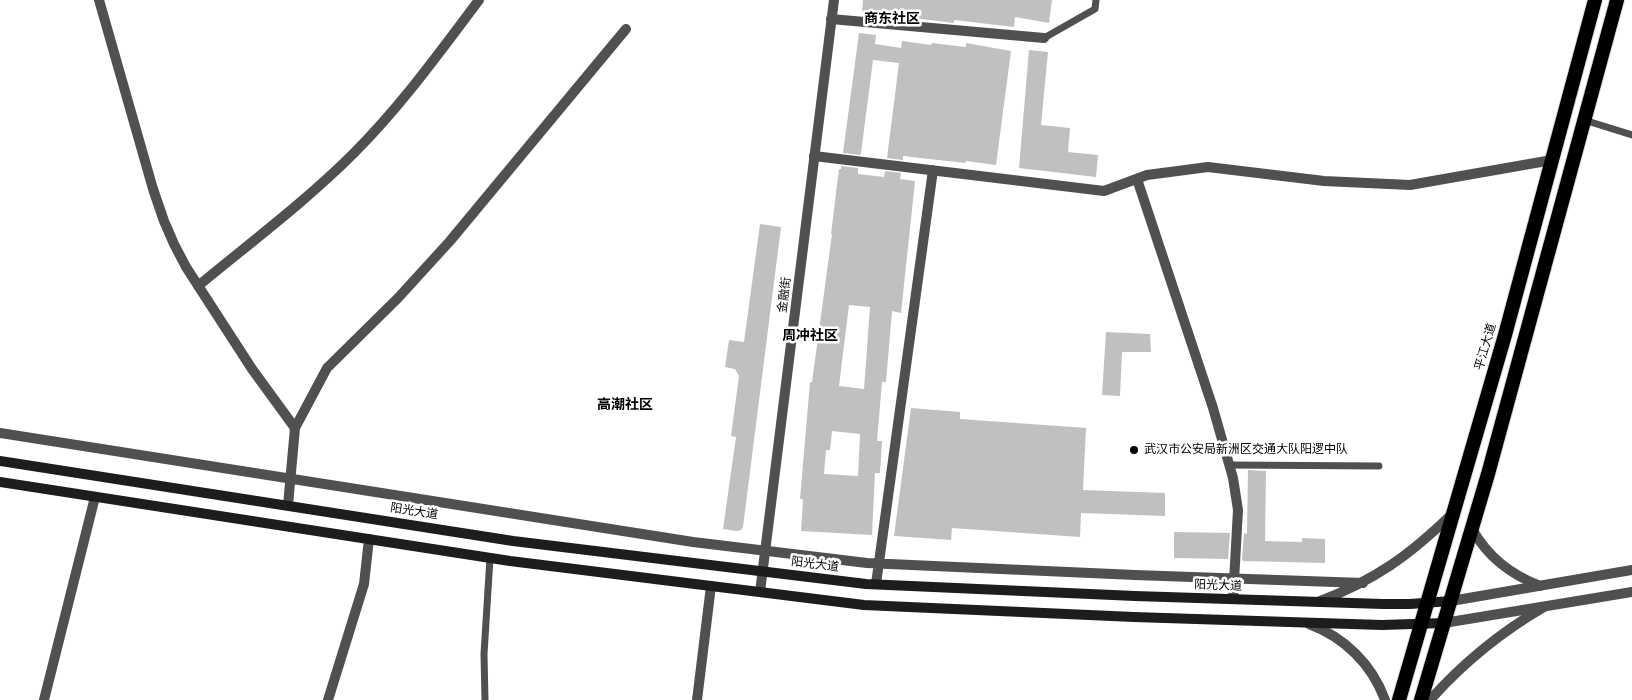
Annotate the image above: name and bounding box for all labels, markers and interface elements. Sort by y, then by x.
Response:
district label: 商东社区 [864,11,920,27]
street label: 金融街 [776,276,794,314]
street label: 平江大道 [1472,322,1500,372]
district label: 周冲社区 [782,328,838,344]
district label: 高潮社区 [597,397,653,413]
place label: 武汉市公安局新洲区交通大队阳逻中队 [1144,443,1348,457]
marker: 武汉市公安局新洲区交通大队阳逻中队 [1128,444,1140,456]
street label: 阳光大道 [389,501,439,523]
street label: 阳光大道 [790,555,840,575]
street label: 阳光大道 [1194,578,1242,594]

